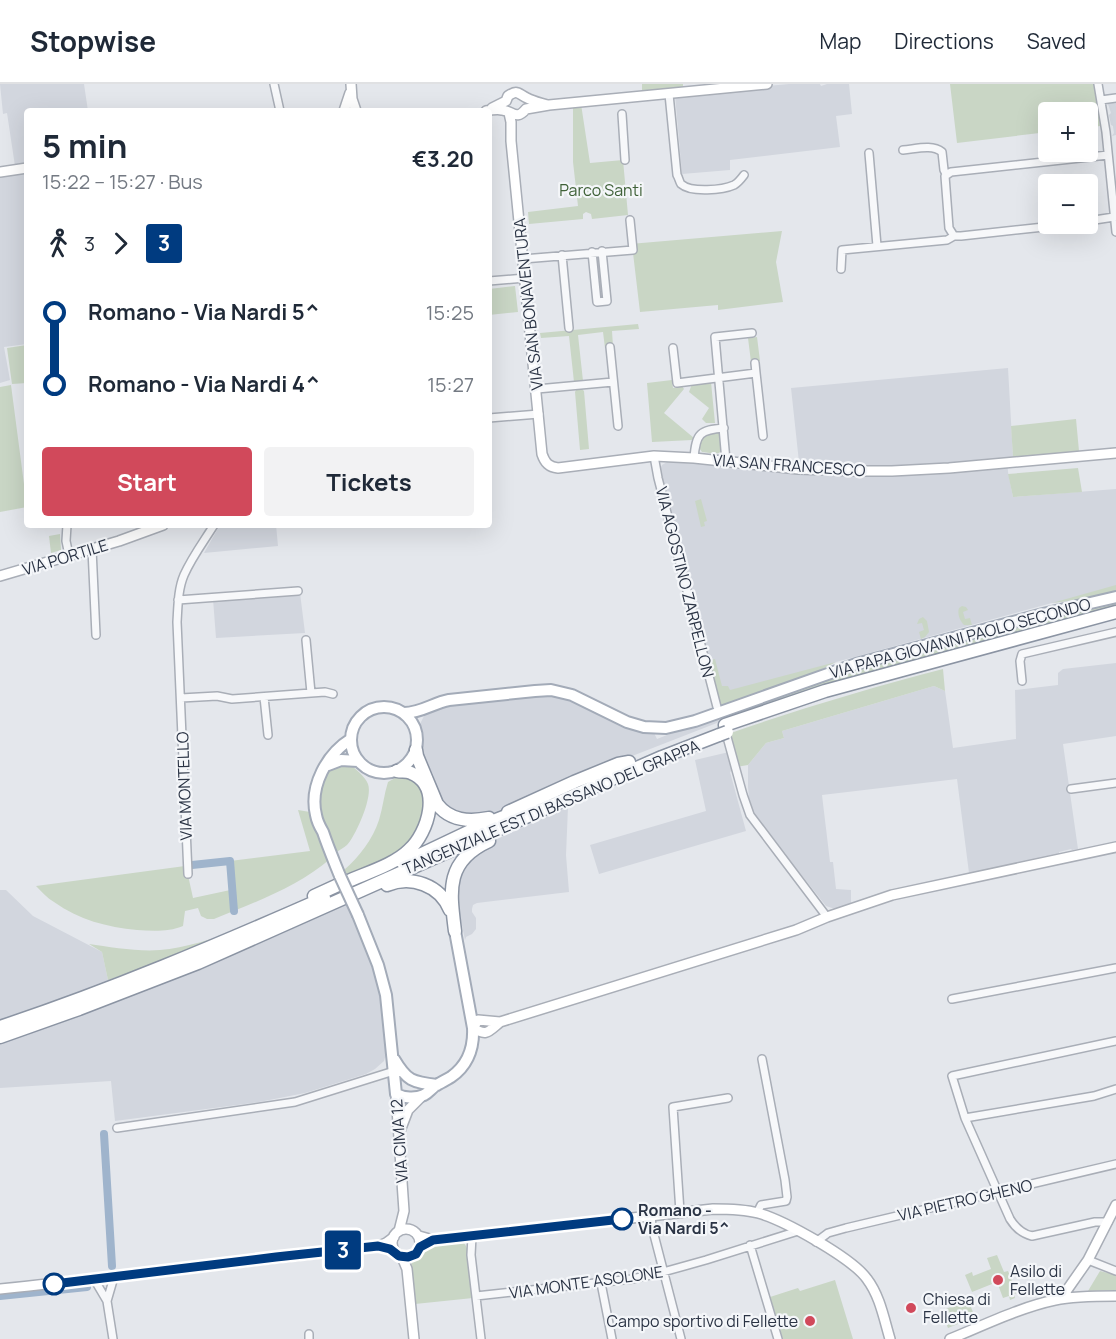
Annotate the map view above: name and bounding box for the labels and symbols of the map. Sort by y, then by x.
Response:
park label: Parco Santi [559,179,643,201]
street label: VIA SAN BONAVENTURA [508,217,548,391]
street label: VIA SAN FRANCESCO [712,449,867,481]
street label: VIA AGOSTINO ZARPELLON [651,484,719,680]
street label: VIA PORTILE [19,534,111,580]
street label: VIA PAPA GIOVANNI PAOLO SECONDO [827,592,1093,683]
street label: VIA MONTELLO [171,731,197,841]
street label: TANGENZIALE EST DI BASSANO DEL GRAPPA [399,734,703,880]
street label: VIA CIMA 12 [385,1098,413,1184]
street label: VIA PIETRO GHENO [896,1174,1035,1226]
place label: Romano - Via Nardi 5^ [638,1199,730,1239]
marker: Romano - Via Nardi 5^ [611,1208,633,1230]
line badge: 3 [324,1230,362,1270]
street label: VIA MONTE ASOLONE [508,1260,664,1304]
place label: Asilo di Fellette [1010,1260,1065,1300]
unlabelled marker [43,1273,65,1295]
marker: Asilo di Fellette [991,1273,1005,1287]
place label: Chiesa di Fellette [923,1288,991,1328]
marker: Chiesa di Fellette [904,1301,918,1315]
place label: Campo sportivo di Fellette [607,1310,798,1332]
marker: Campo sportivo di Fellette [803,1314,817,1328]

